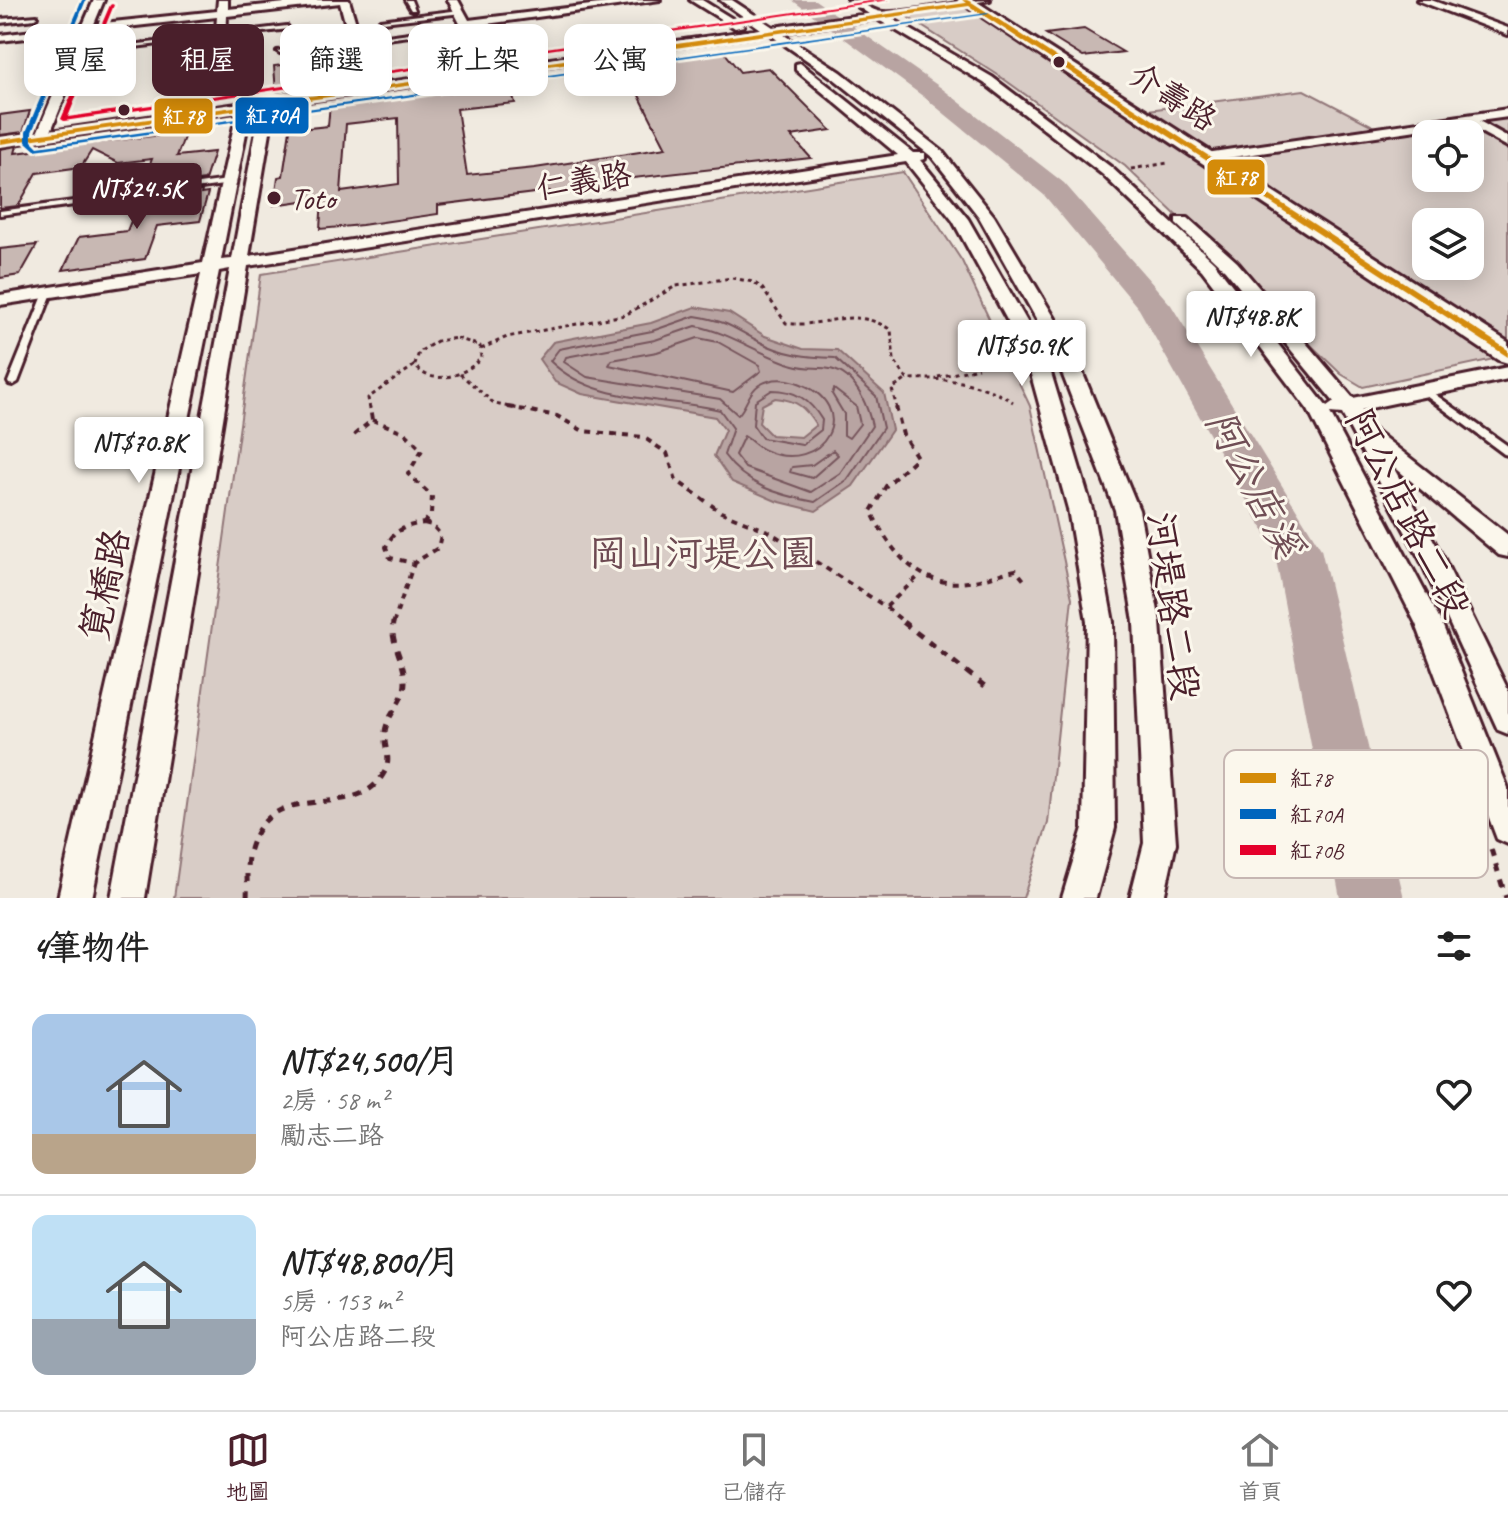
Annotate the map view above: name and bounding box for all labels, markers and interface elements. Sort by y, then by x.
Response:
chip: 買屋 [24,24,136,96]
chip: 租屋 [152,24,264,96]
chip: 篩選 [280,24,392,96]
chip: 新上架 [408,24,548,96]
chip: 公寓 [564,24,676,96]
unlabelled marker [1051,54,1067,70]
street label: 介壽路 [1122,54,1224,140]
line badge: 紅70A [234,96,310,135]
line badge: 紅78 [153,97,214,135]
unlabelled marker [116,102,132,118]
text: 紅70A [246,102,300,130]
text: 紅78 [162,103,207,131]
map controls [1412,120,1484,280]
button: locate [1412,120,1484,192]
street label: 仁義路 [533,153,635,209]
line badge: 紅78 [1206,158,1266,196]
pin: NT$24.5K [54,163,220,231]
text: 紅78 [1215,164,1260,192]
text: NT$24.5K [91,172,183,205]
place label: Toto [290,178,339,219]
marker: Toto [265,189,283,207]
button: layers [1412,208,1484,280]
pin: NT$48.8K [1168,291,1334,359]
text: NT$48.8K [1204,300,1298,333]
pin: NT$50.9K [939,320,1105,388]
text: NT$50.9K [976,329,1068,362]
street label: 阿公店路二段 [1335,401,1481,625]
water label: 阿公店溪 [1194,402,1315,568]
pin: NT$70.8K [56,417,222,485]
text: NT$70.8K [92,426,186,459]
street label: 河堤路二段 [1137,509,1209,703]
street label: 筧橋路 [70,524,140,646]
park label: 岡山河堤公園 [589,530,817,577]
legend [1224,750,1488,878]
text: 紅78 [1290,765,1334,793]
text: 紅70A [1290,801,1344,829]
text: 紅70B [1290,837,1345,865]
icon: filters [1432,924,1476,968]
text: 4筆物件 [32,926,149,969]
text: NT$24,500/月 [280,1039,460,1082]
icon: home [96,1046,192,1142]
icon: heart [1432,1072,1476,1116]
text: 2房 · 58 m² [280,1084,388,1117]
text: 勵志二路 [280,1119,384,1152]
text: NT$48,800/月 [280,1240,460,1283]
icon: home [96,1247,192,1343]
icon: heart [1432,1273,1476,1317]
text: 5房 · 153 m² [280,1285,399,1318]
text: 阿公店路二段 [280,1320,436,1353]
tab: 地圖 [226,1428,270,1506]
tab: 已儲存 [721,1428,787,1506]
tab: 首頁 [1238,1428,1282,1506]

